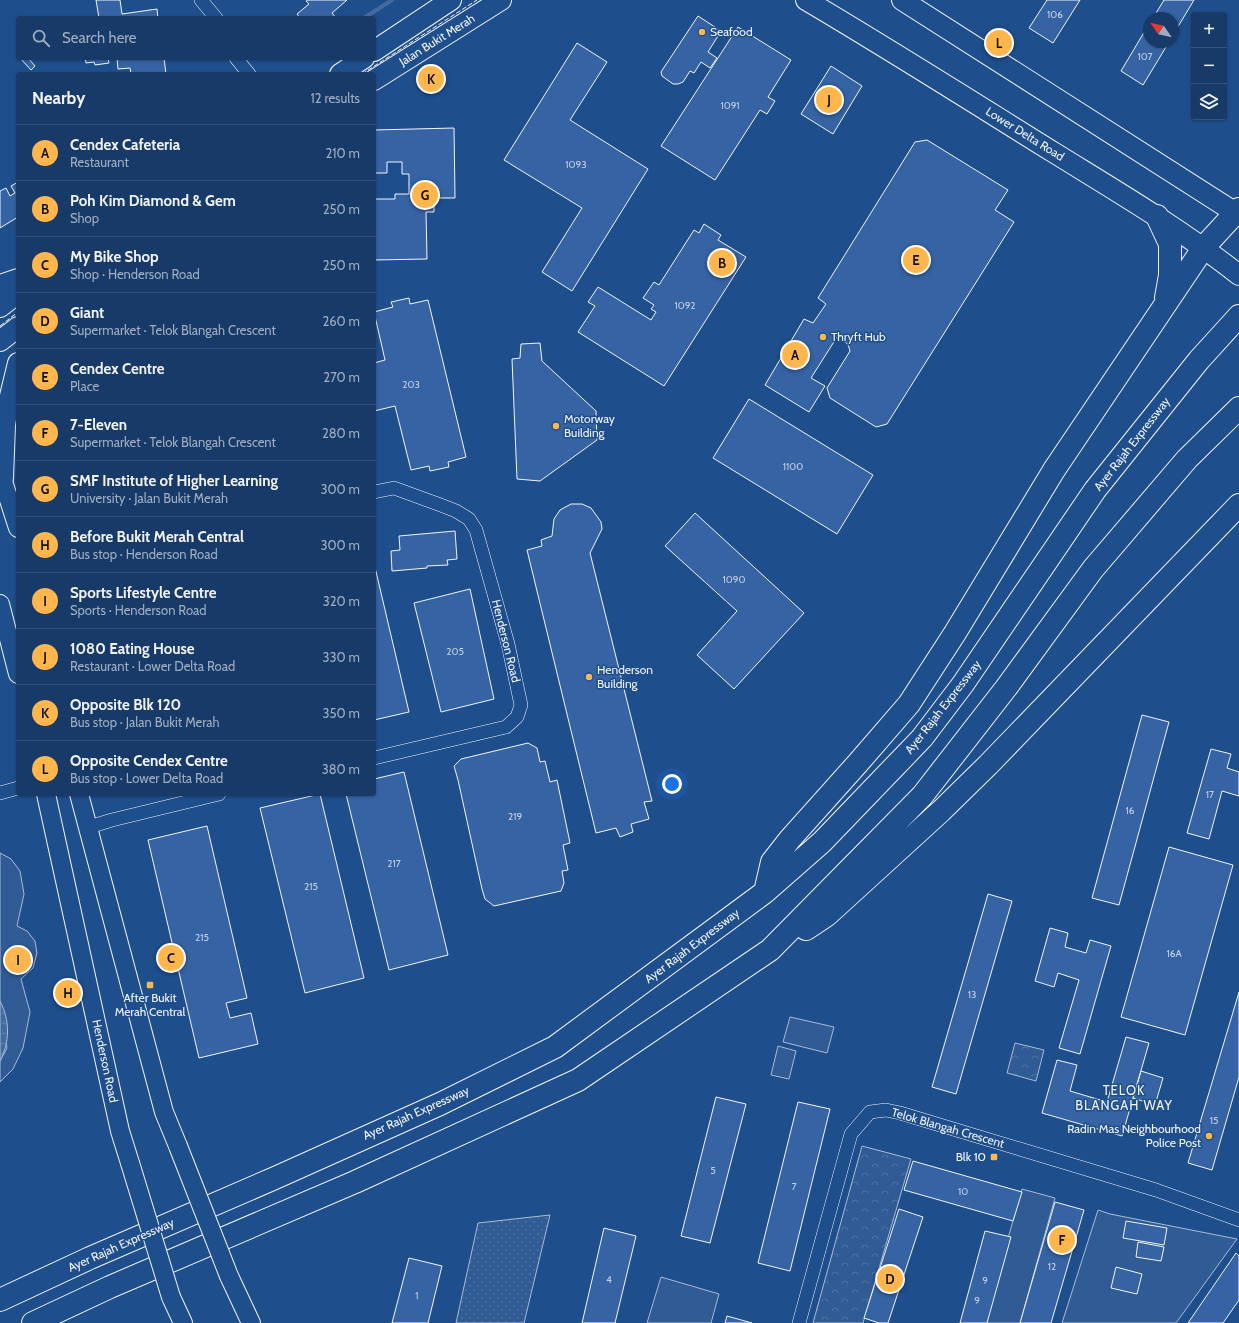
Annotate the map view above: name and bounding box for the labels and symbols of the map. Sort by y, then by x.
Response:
house number: 106 [1047,8,1063,21]
street label: Jalan Bukit Merah [395,10,477,69]
north arrow [1143,12,1179,48]
place label: Seafood [710,24,753,39]
marker: Seafood [697,27,707,37]
pin: L [986,28,1012,58]
house number: 107 [1137,50,1153,63]
pin: K [418,64,444,94]
pin: J [816,85,842,115]
house number: 1091 [720,99,740,112]
street label: Lower Delta Road [983,103,1067,164]
house number: 1093 [565,158,587,171]
pin: G [412,180,438,210]
pin: E [903,245,929,275]
pin: B [709,248,735,278]
house number: 1092 [674,299,696,312]
place label: Thryft Hub [831,329,886,344]
marker: Thryft Hub [818,332,828,342]
pin: A [782,340,808,370]
house number: 203 [402,378,420,391]
street label: Ayer Rajah Expressway [1090,394,1173,494]
place label: Motorway Building [564,411,615,440]
marker: Motorway Building [551,421,561,431]
house number: 1100 [783,460,803,473]
house number: 1090 [723,573,745,586]
street label: Henderson Road [489,598,524,684]
house number: 205 [446,645,464,658]
street label: Ayer Rajah Expressway [901,657,984,757]
place label: Henderson Building [597,662,653,691]
marker: Henderson Building [584,672,594,682]
your location [662,774,682,794]
house number: 17 [1206,788,1214,801]
house number: 16 [1126,804,1135,817]
house number: 219 [508,810,522,823]
house number: 217 [387,857,401,870]
house number: 215 [304,880,318,893]
street label: Ayer Rajah Expressway [641,905,742,986]
house number: 215 [195,931,209,944]
pin: C [158,943,184,973]
pin: I [5,945,31,975]
house number: 16A [1166,947,1182,960]
pin: H [55,978,81,1008]
marker: After Bukit Merah Central [145,980,155,990]
house number: 13 [968,988,976,1001]
place label: After Bukit Merah Central [115,990,186,1019]
street label: Henderson Road [89,1018,122,1104]
street label: Ayer Rajah Expressway [360,1082,471,1143]
district label: TELOK BLANGAH WAY [1075,1082,1173,1113]
street label: Telok Blangah Crescent [890,1104,1006,1151]
house number: 15 [1210,1114,1218,1127]
place label: Radin Mas Neighbourhood Police Post [1067,1121,1201,1150]
marker: Radin Mas Neighbourhood Police Post [1204,1131,1214,1141]
place label: Blk 10 [956,1149,986,1164]
marker: Blk 10 [989,1152,999,1162]
house number: 5 [710,1164,716,1177]
house number: 7 [791,1180,797,1193]
house number: 10 [958,1185,968,1198]
street label: Ayer Rajah Expressway [65,1214,176,1275]
pin: F [1049,1225,1075,1255]
house number: 12 [1048,1260,1056,1273]
pin: D [877,1264,903,1294]
house number: 4 [606,1273,612,1286]
house number: 9 [982,1274,988,1287]
house number: 1 [415,1289,419,1302]
house number: 9 [974,1294,980,1307]

